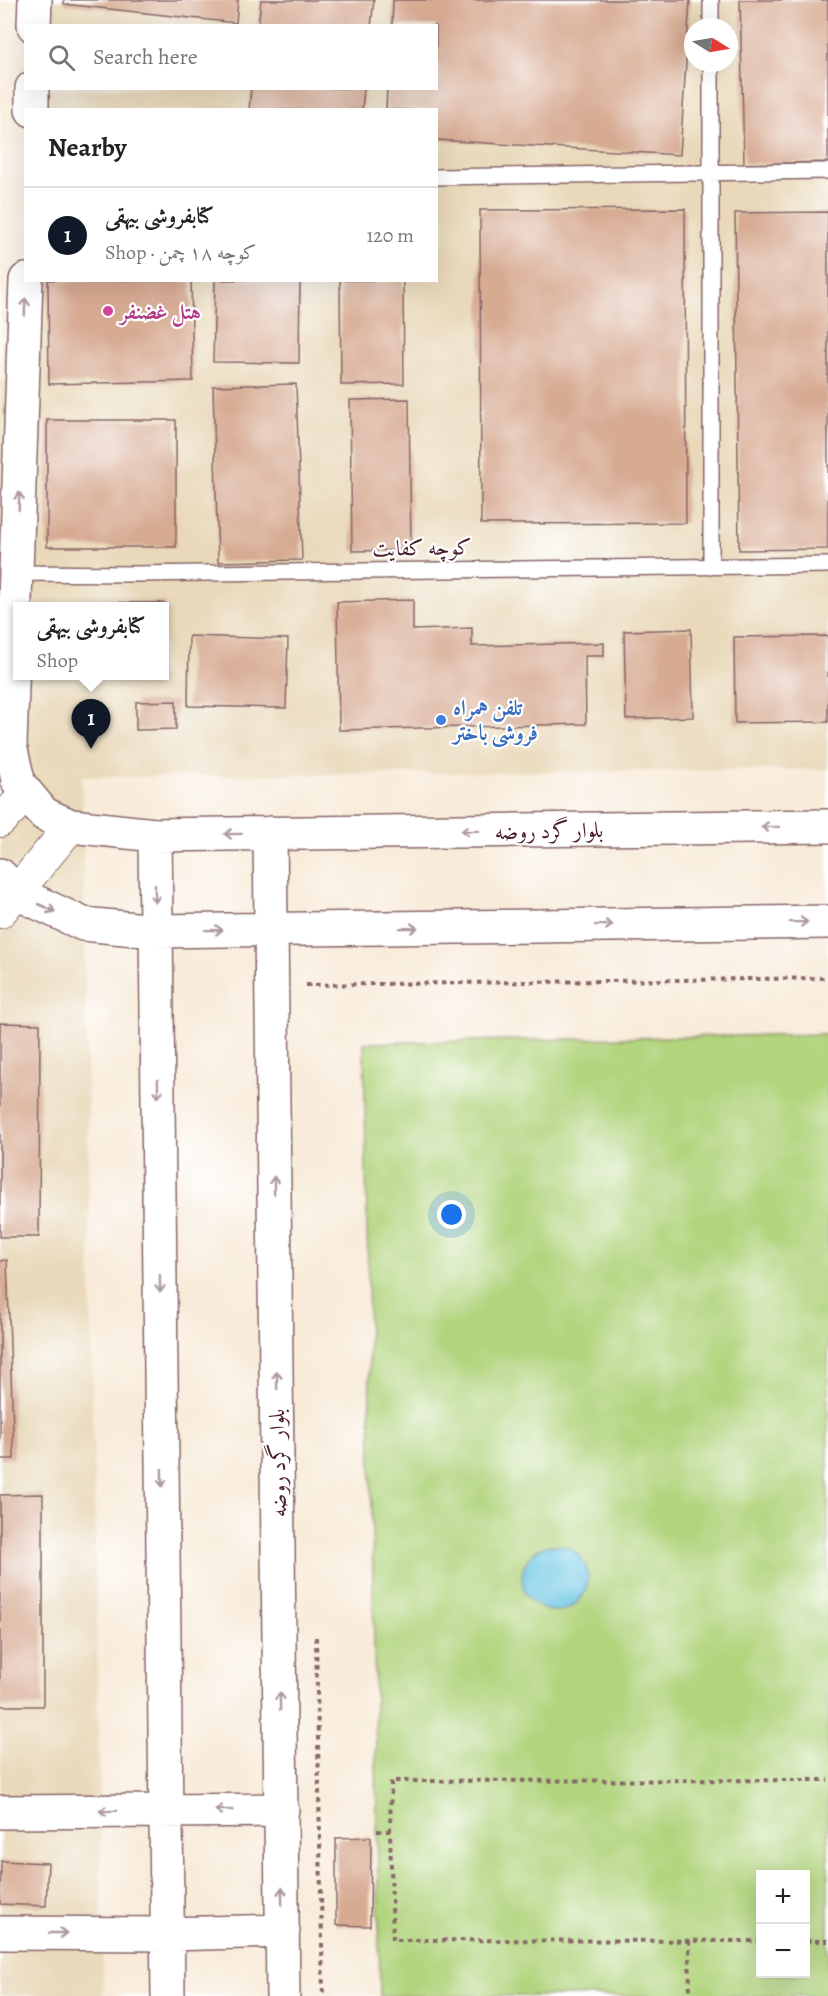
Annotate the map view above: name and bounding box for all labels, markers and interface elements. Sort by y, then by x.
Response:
north arrow [684,18,738,72]
search box [24,24,438,90]
icon: search [45,41,78,74]
text: Search here [93,42,198,72]
text: Nearby [48,130,127,165]
text: کتابفروشی بیهقی [105,201,214,231]
text: 1 [64,222,71,249]
text: 120 m [366,222,414,249]
text: Shop · كوچه ١٨ چمن [105,239,257,266]
one-way arrow [20,297,31,317]
place label: هتل غضنفر [118,297,201,327]
marker: هتل غضنفر [101,304,115,318]
one-way arrow [13,492,24,512]
street label: کوچه کفایت [372,532,472,564]
popup [13,602,169,680]
text: کتابفروشی بیهقی [37,611,145,641]
text: Shop [37,647,78,674]
place label: تلفن همراه فروشی باختر [450,693,538,748]
pin: 1 [72,700,110,749]
marker: تلفن همراه فروشی باختر [434,713,448,727]
street label: بلوار گرد روضه [494,815,604,847]
one-way arrow [760,821,780,833]
one-way arrow [460,825,480,837]
one-way arrow [223,828,243,840]
one-way arrow [149,883,161,903]
one-way arrow [38,902,56,914]
one-way arrow [789,917,809,928]
one-way arrow [594,919,614,931]
one-way arrow [399,922,419,933]
one-way arrow [204,924,224,936]
one-way arrow [152,1078,163,1098]
one-way arrow [268,1175,280,1195]
your location [437,1200,466,1229]
one-way arrow [154,1273,166,1293]
one-way arrow [271,1370,282,1390]
street label: بلوار گرد روضه [262,1408,294,1518]
one-way arrow [156,1468,168,1488]
one-way arrow [274,1691,286,1711]
one-way arrow [214,1804,234,1816]
one-way arrow [98,1805,118,1817]
map controls [756,1870,810,1978]
button: + [756,1870,810,1924]
one-way arrow [277,1886,288,1906]
button: − [756,1924,810,1978]
one-way arrow [48,1927,68,1939]

